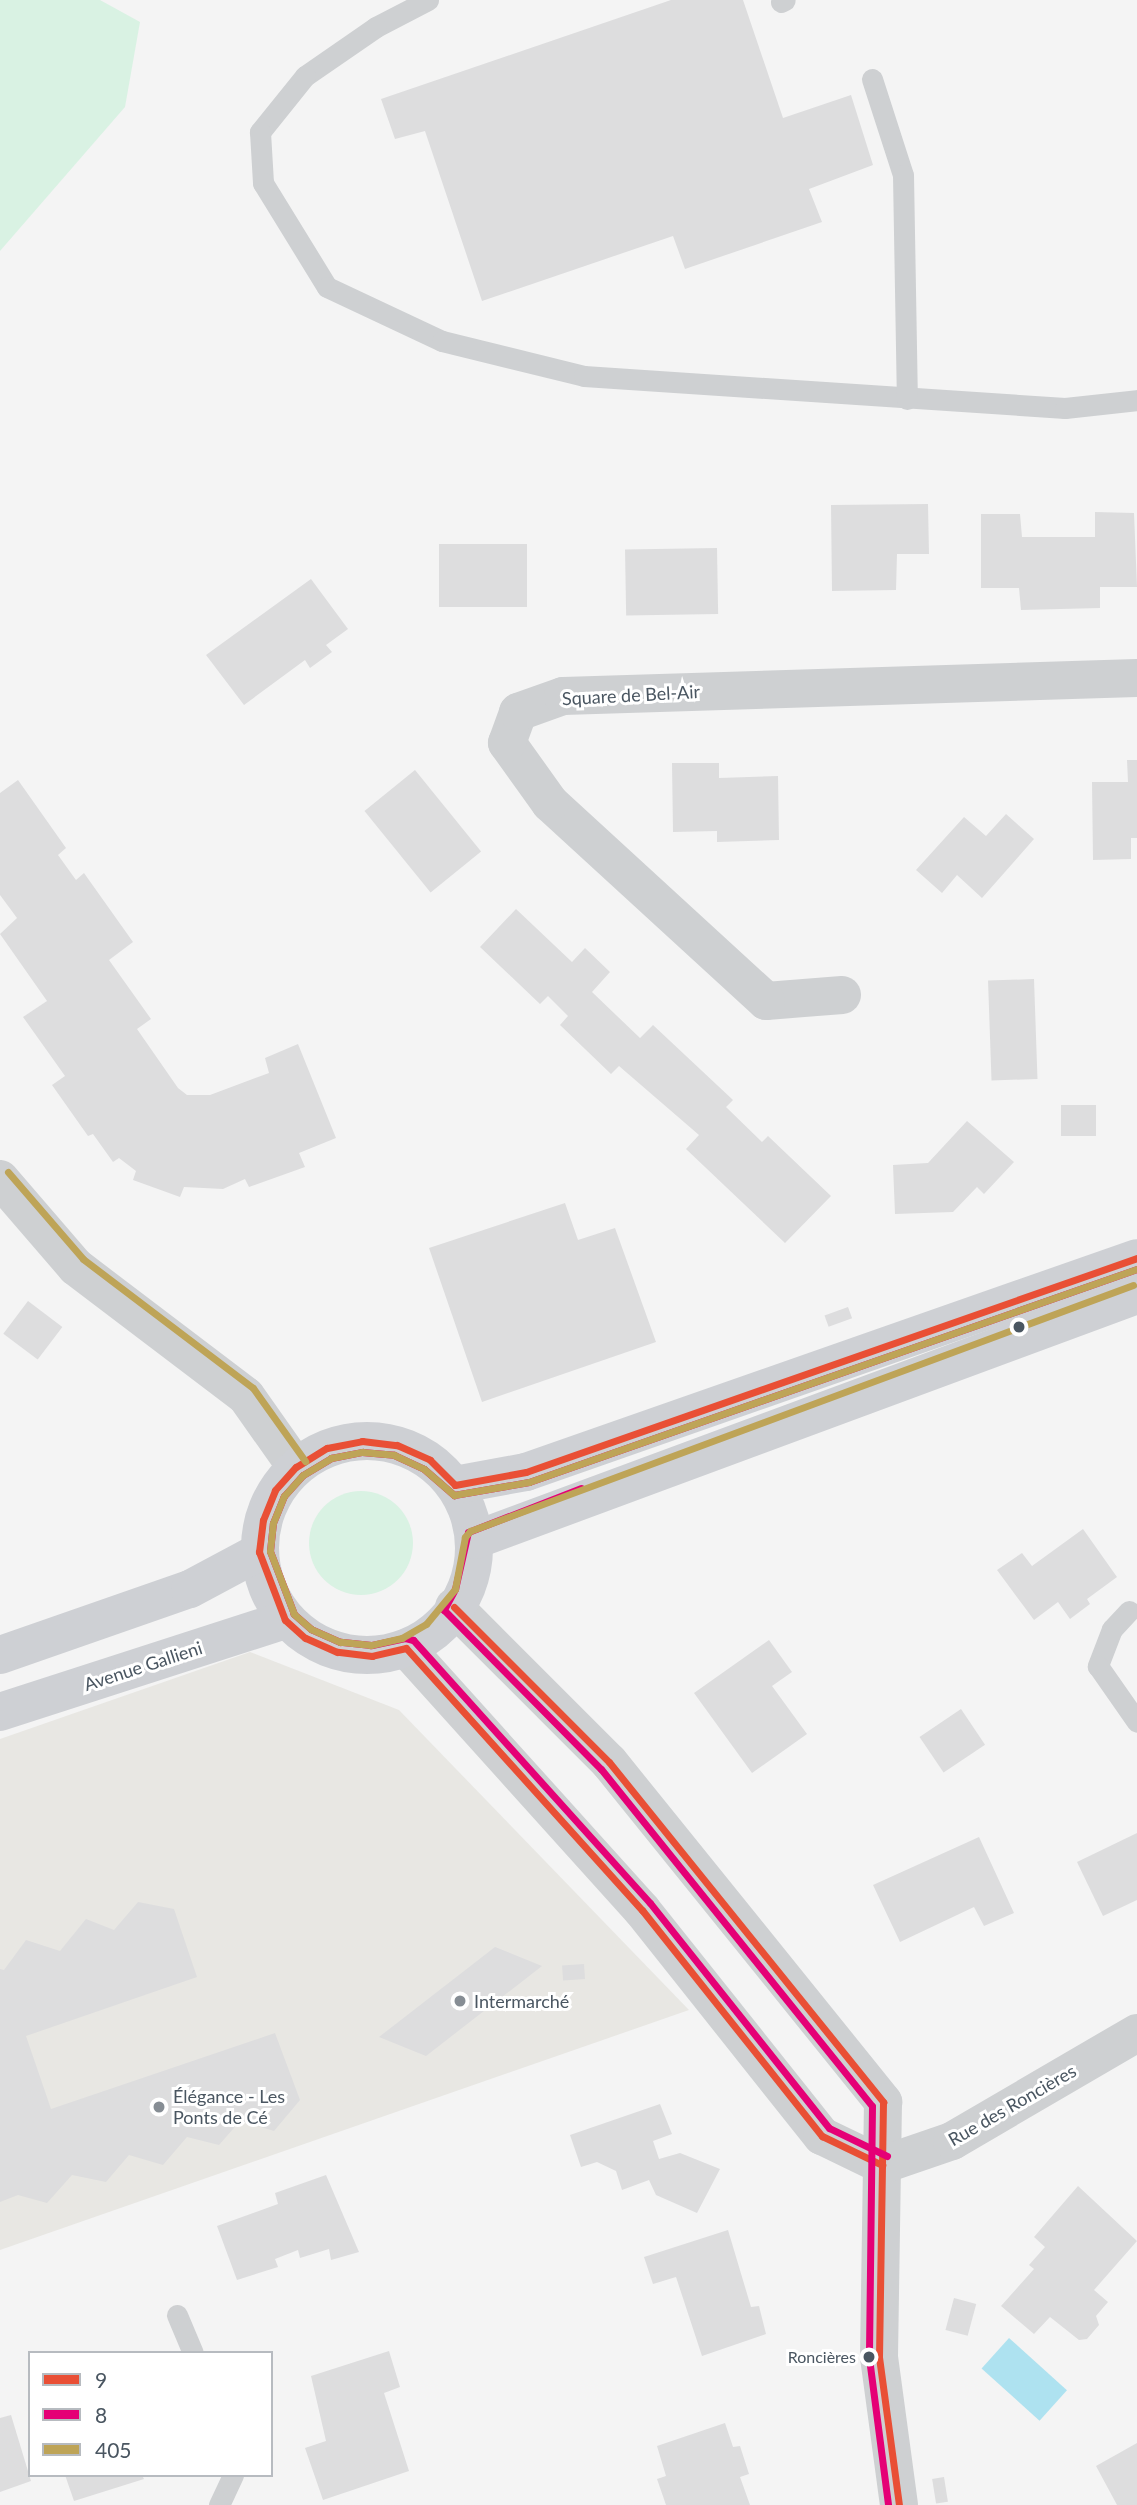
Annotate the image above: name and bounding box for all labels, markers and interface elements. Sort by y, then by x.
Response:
street label: Square de Bel-Air [561,681,701,709]
unlabelled marker [1012,1320,1026,1334]
street label: Avenue Gallieni [81,1637,205,1695]
place label: Intermarché [474,1990,569,2012]
marker: Intermarché [452,1993,468,2009]
street label: Rue des Roncières [944,2060,1080,2150]
place label: Élégance - Les Ponts de Cé [173,2086,285,2128]
marker: Élégance - Les Ponts de Cé [151,2099,167,2115]
place label: Roncières [788,2347,856,2367]
marker: Roncières [862,2350,876,2364]
legend [28,2351,273,2477]
text: 9 [95,2367,107,2392]
text: 8 [95,2402,107,2427]
text: 405 [95,2437,132,2462]

